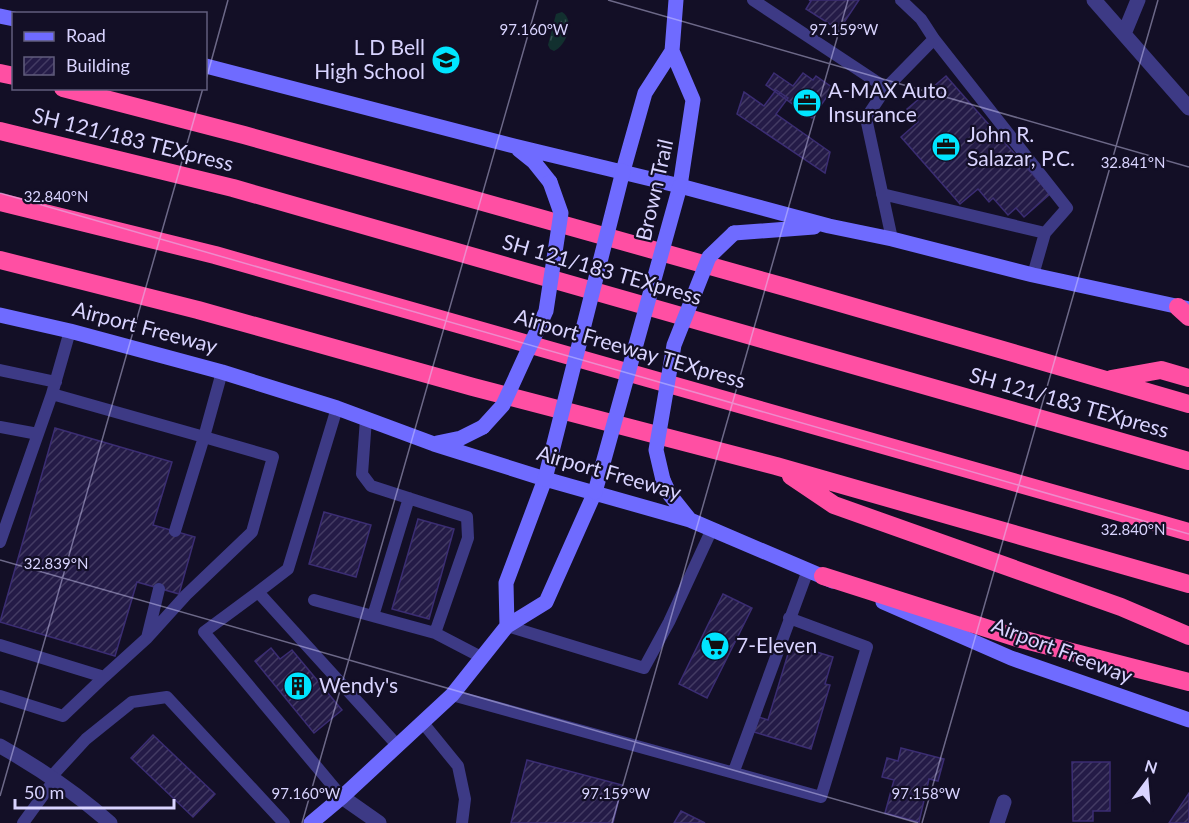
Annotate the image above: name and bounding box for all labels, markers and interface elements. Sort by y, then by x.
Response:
legend [12,12,207,90]
text: 97.160°W [500,20,569,38]
text: 97.159°W [810,20,879,38]
text: Road [66,24,106,46]
place label: L D Bell High School [314,34,425,83]
school or university icon: L D Bell High School [430,44,462,76]
text: Building [66,54,130,76]
place label: A-MAX Auto Insurance [828,77,947,126]
office icon: A-MAX Auto Insurance [791,87,823,119]
street label: SH 121/183 TEXpress [30,101,236,176]
place label: John R. Salazar, P.C. [967,121,1075,170]
office icon: John R. Salazar, P.C. [930,131,962,163]
street label: Brown Trail [630,137,677,243]
text: 32.841°N [1101,153,1165,171]
text: 32.840°N [24,187,88,205]
street label: SH 121/183 TEXpress [500,228,705,309]
street label: Airport Freeway [70,295,221,358]
street label: Airport Freeway TEXpress [512,303,749,393]
street label: SH 121/183 TEXpress [967,361,1172,442]
street label: Airport Freeway [534,439,685,504]
text: 32.840°N [1101,520,1165,538]
text: 32.839°N [24,554,88,572]
street label: Airport Freeway [989,611,1137,688]
supermarket icon: 7-Eleven [699,630,731,662]
place label: 7-Eleven [736,632,817,657]
building icon: Wendy's [282,670,314,702]
place label: Wendy's [319,672,398,697]
north arrow [1117,751,1177,811]
text: N [1143,755,1160,777]
scale bar [15,772,174,810]
text: 50 m [24,781,64,803]
text: 97.160°W [272,784,341,802]
text: 97.159°W [582,784,651,802]
text: 97.158°W [892,784,961,802]

